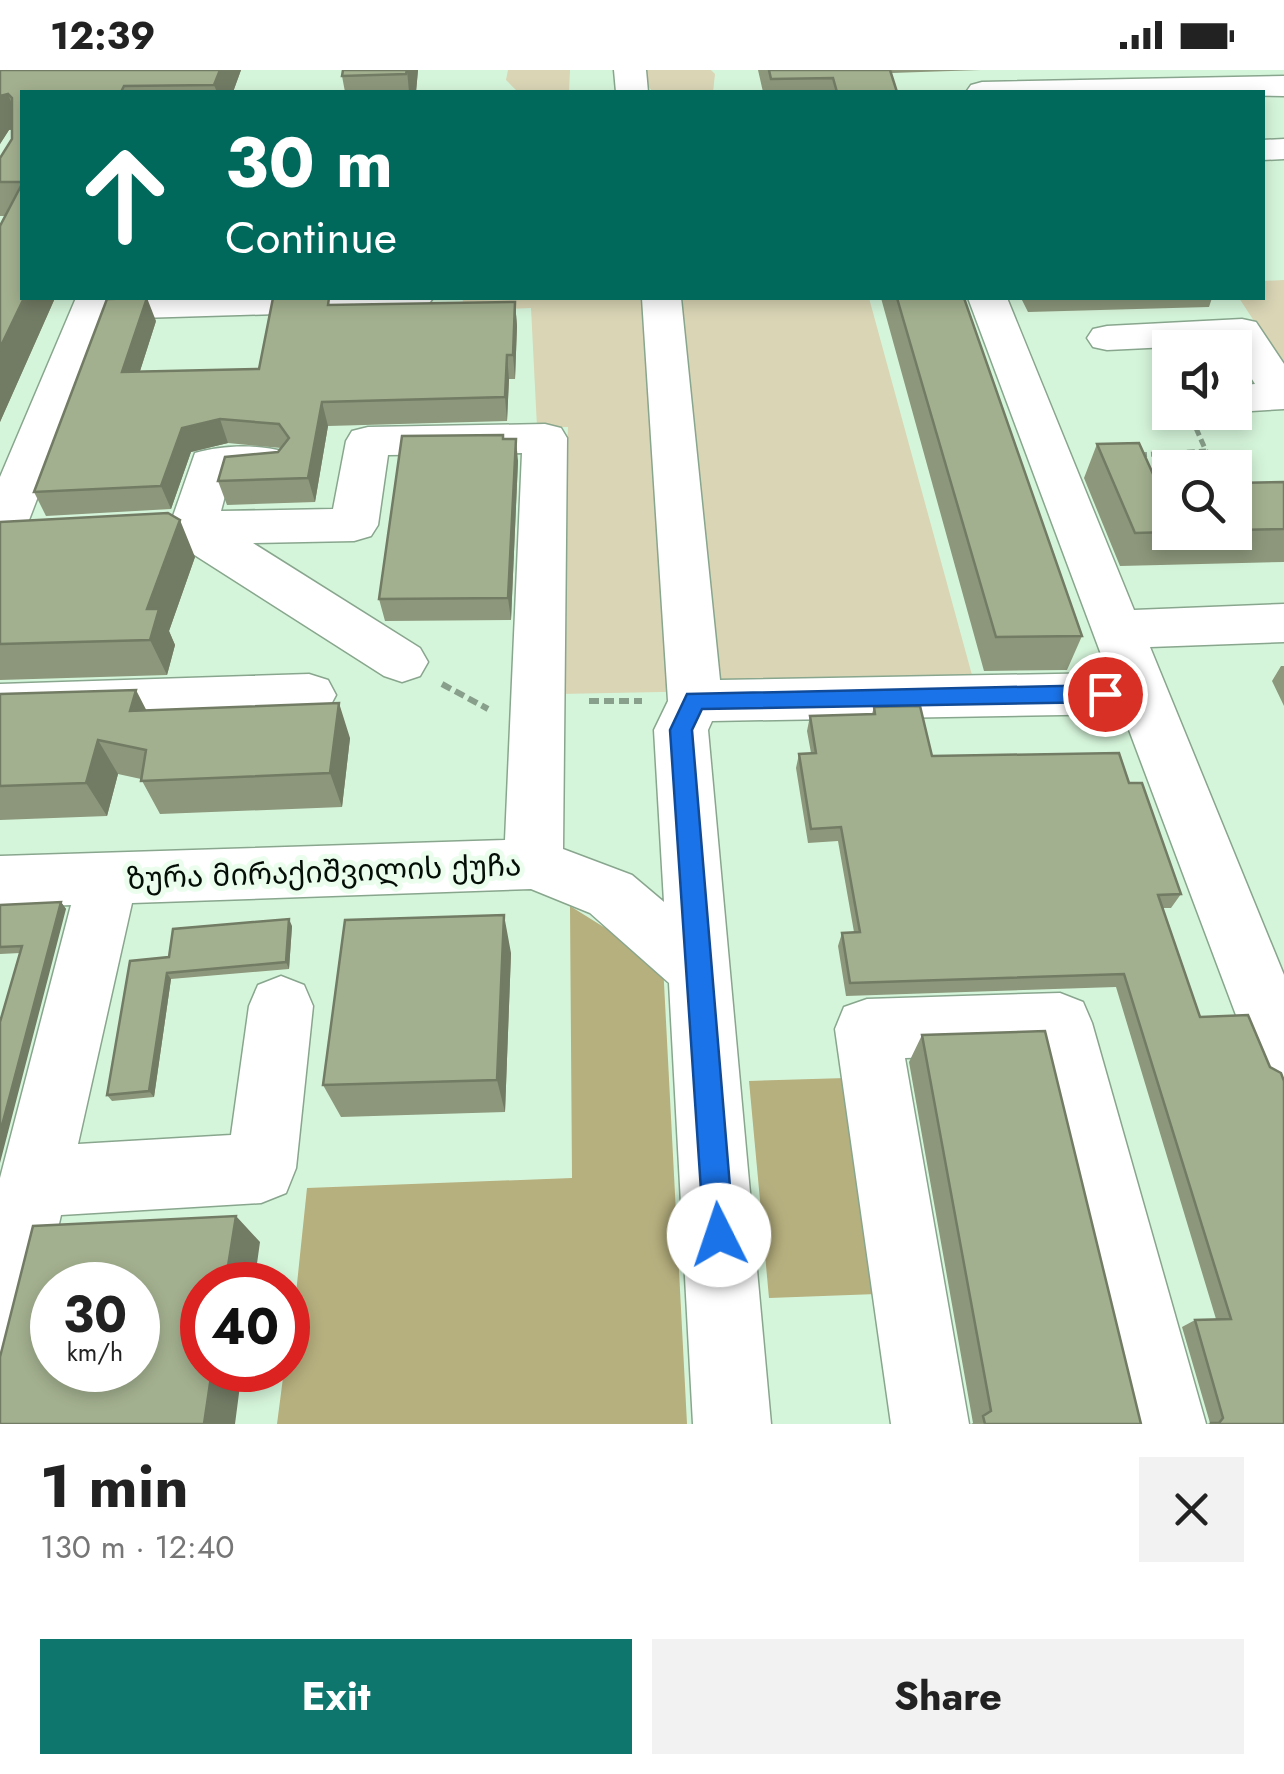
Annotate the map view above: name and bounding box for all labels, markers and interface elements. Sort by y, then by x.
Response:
text: 12:39 [50,8,156,63]
text: 30 m [225,112,393,213]
icon: ahead [60,130,190,260]
text: Continue [225,205,397,270]
map controls [1152,330,1252,550]
button: sound [1152,330,1252,430]
button: search [1152,450,1252,550]
pin [1063,652,1148,737]
icon: arrive [1078,667,1133,722]
street label: ზურა მირაქიშვილის ქუჩა [126,843,522,900]
position arrow [667,1183,771,1287]
speed limit sign: 40 [180,1262,310,1392]
text: 30 [63,1278,127,1351]
text: km/h [67,1334,123,1370]
text: 1 min [40,1443,189,1530]
button: close [1139,1457,1244,1562]
text: 130 m · 12:40 [40,1524,235,1570]
button: Exit [40,1639,632,1754]
button: Share [652,1639,1244,1754]

